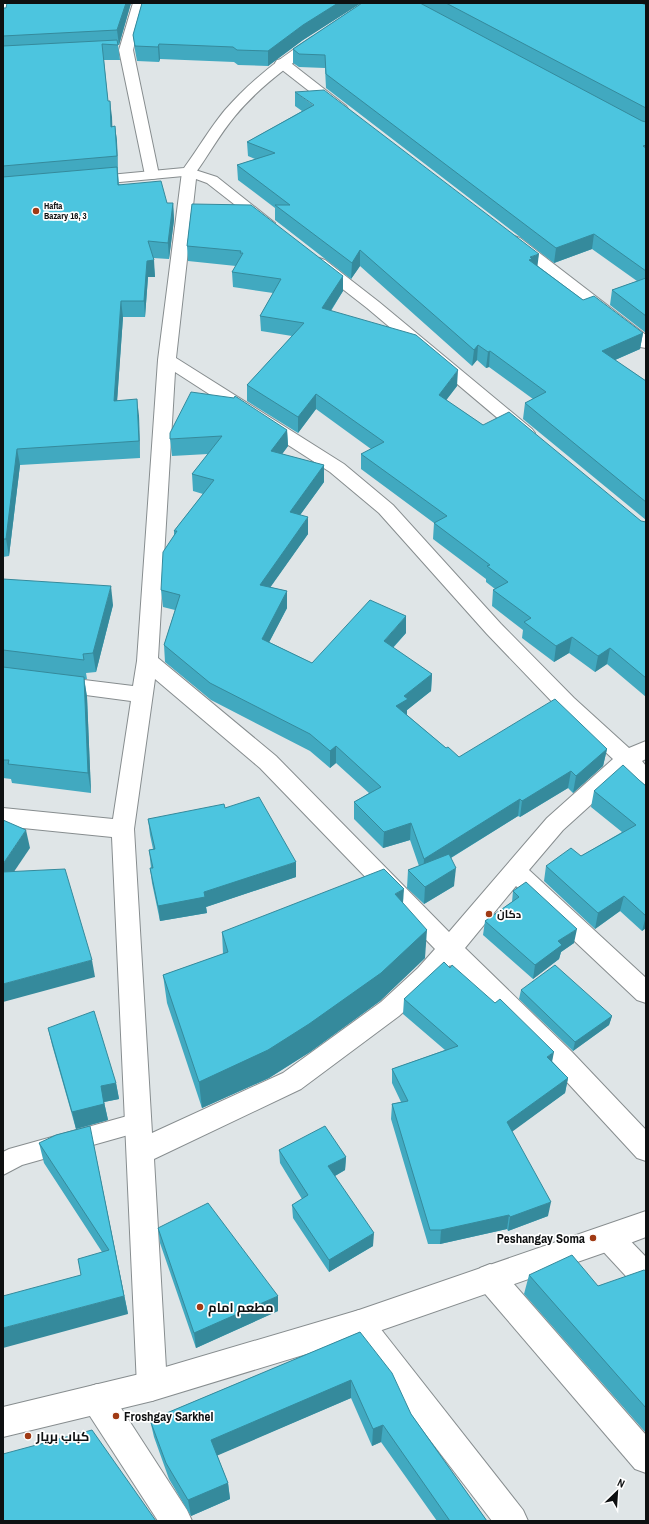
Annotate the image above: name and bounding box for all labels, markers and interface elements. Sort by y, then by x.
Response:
place label: Hafta Bazary 16, 3 [44,200,87,222]
marker: Hafta Bazary 16, 3 [31,206,41,216]
place label: دكان [497,907,521,921]
marker: دكان [484,909,494,919]
place label: Peshangay Soma [497,1230,585,1247]
marker: Peshangay Soma [588,1233,598,1243]
place label: مطعم امام [208,1299,273,1317]
marker: مطعم امام [195,1302,205,1312]
place label: Froshgay Sarkhel [124,1408,214,1425]
marker: Froshgay Sarkhel [111,1411,121,1421]
place label: کباب بریار [35,1428,89,1445]
marker: کباب بریار [23,1431,33,1441]
north arrow [597,1472,637,1512]
text: N [615,1475,627,1491]

